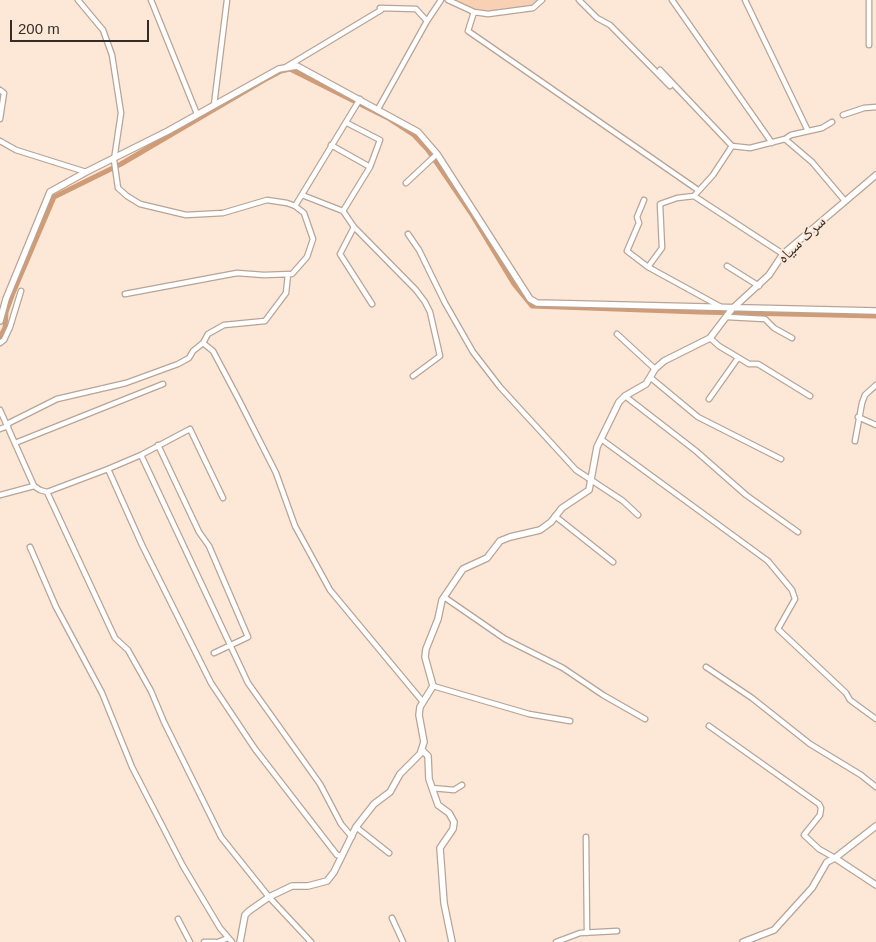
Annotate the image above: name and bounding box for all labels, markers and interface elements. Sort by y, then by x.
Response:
scale bar [12,10,151,42]
text: 200 m [18,20,60,37]
street label: سرک سیاه [774,212,830,268]

